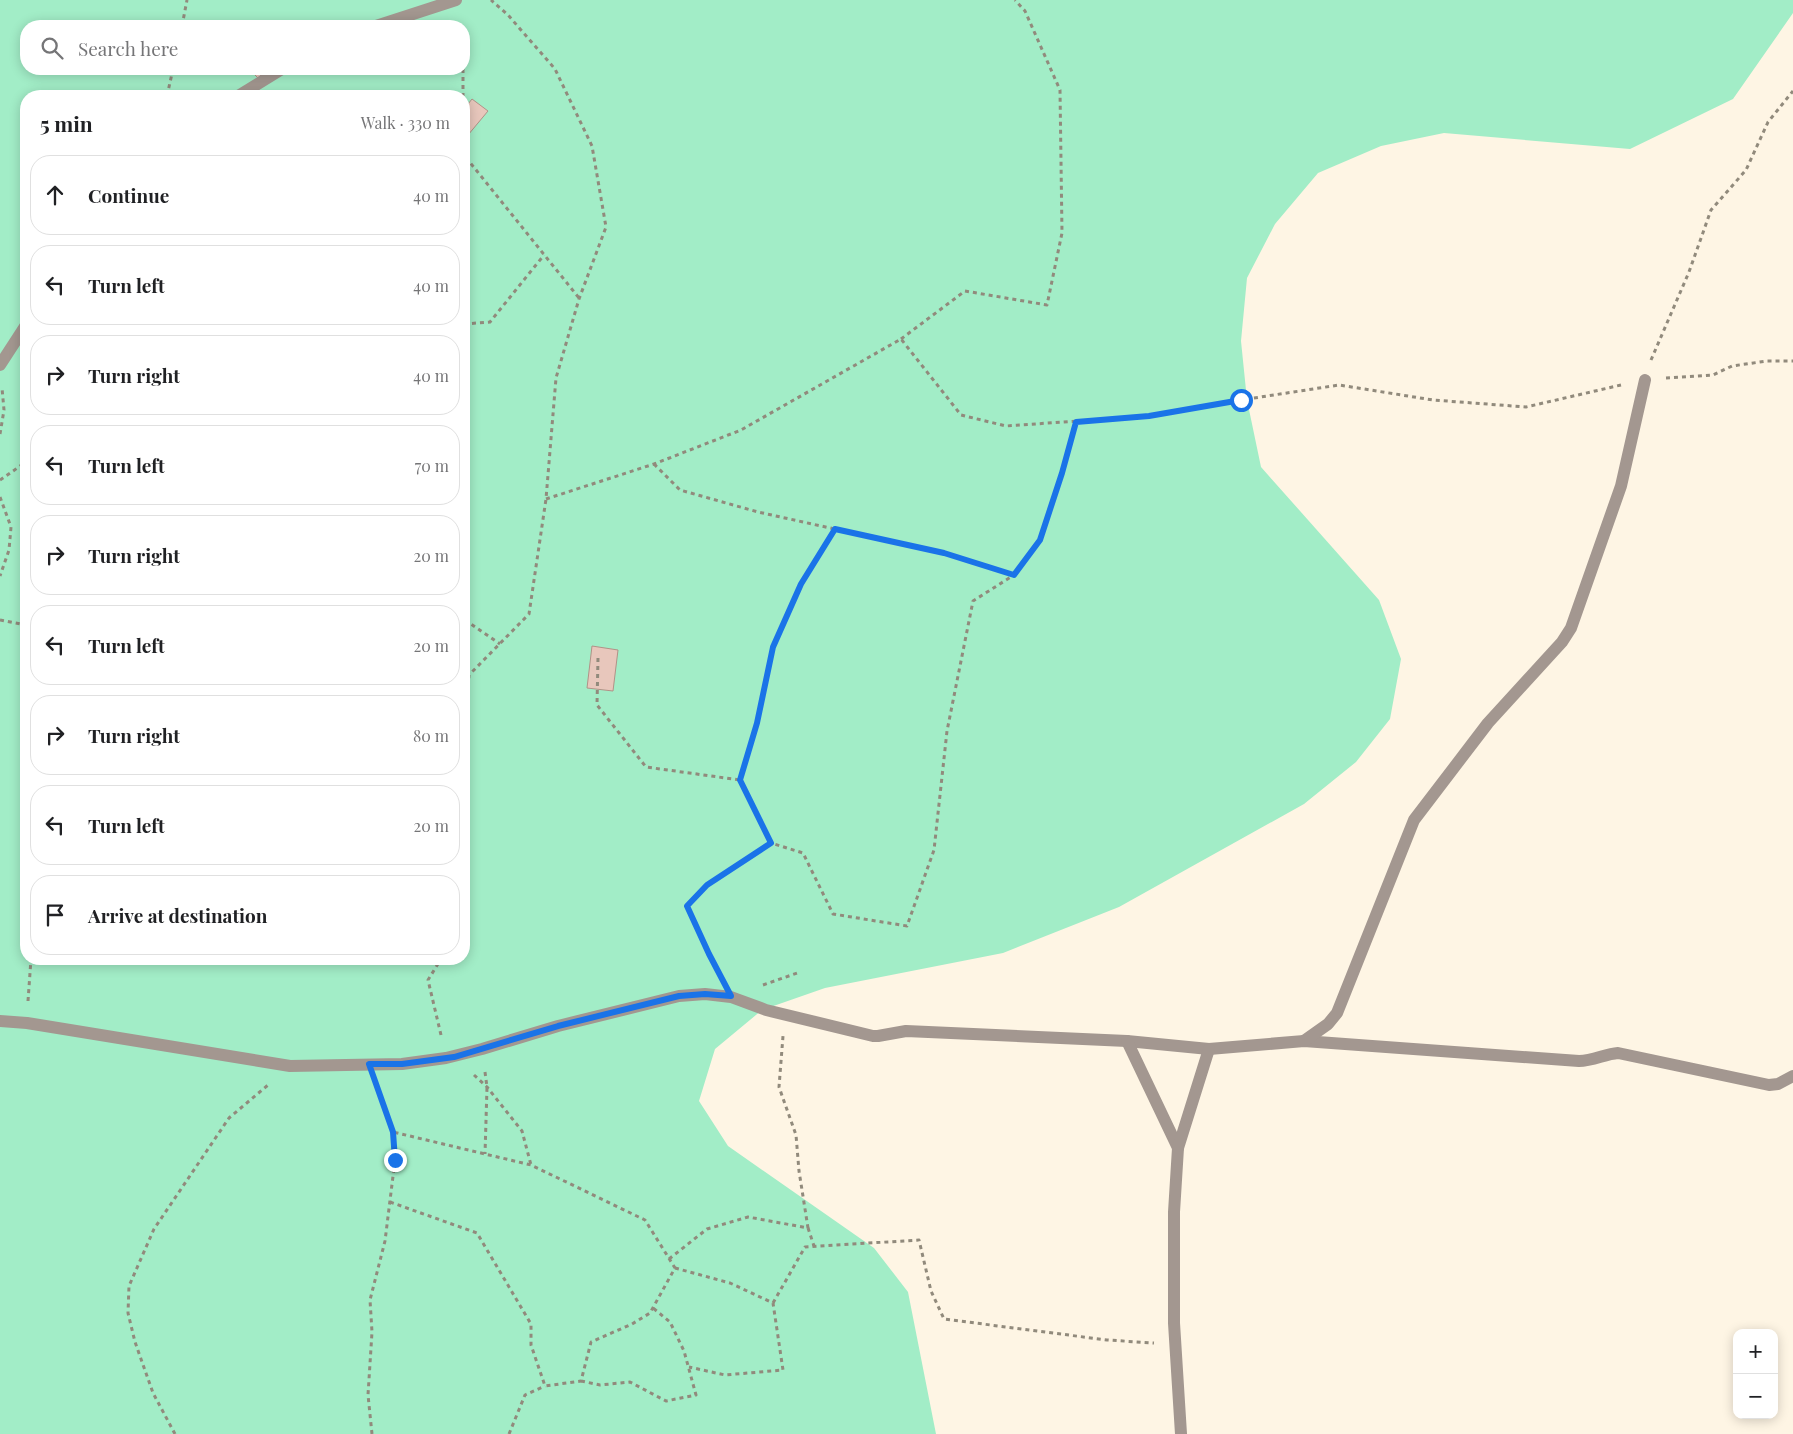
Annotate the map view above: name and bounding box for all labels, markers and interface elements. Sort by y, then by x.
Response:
search box [20,20,470,75]
icon: search [38,34,66,62]
text: Search here [78,35,178,61]
text: 5 min [40,109,93,137]
text: Walk · 330 m [361,112,450,133]
icon: ahead [41,181,69,209]
text: Continue [88,182,169,208]
text: 40 m [413,185,449,206]
icon: left [41,271,69,299]
text: Turn left [88,272,165,298]
text: 40 m [413,275,449,296]
icon: right [41,361,69,389]
text: Turn right [88,362,180,388]
text: 40 m [413,365,449,386]
route start [1230,389,1253,412]
icon: left [41,451,69,479]
text: Turn left [88,452,165,478]
text: 70 m [415,455,449,476]
icon: right [41,541,69,569]
text: Turn right [88,542,180,568]
text: 20 m [414,545,449,566]
icon: left [41,631,69,659]
text: Turn left [88,632,165,658]
text: 20 m [414,635,449,656]
icon: right [41,721,69,749]
text: Turn right [88,722,180,748]
text: 80 m [413,725,449,746]
icon: left [41,811,69,839]
text: Turn left [88,812,165,838]
text: 20 m [414,815,449,836]
icon: arrive [41,901,69,929]
text: Arrive at destination [88,902,268,928]
route end [384,1149,407,1172]
map controls [1733,1329,1778,1419]
button: + [1733,1329,1778,1374]
button: − [1733,1374,1778,1419]

